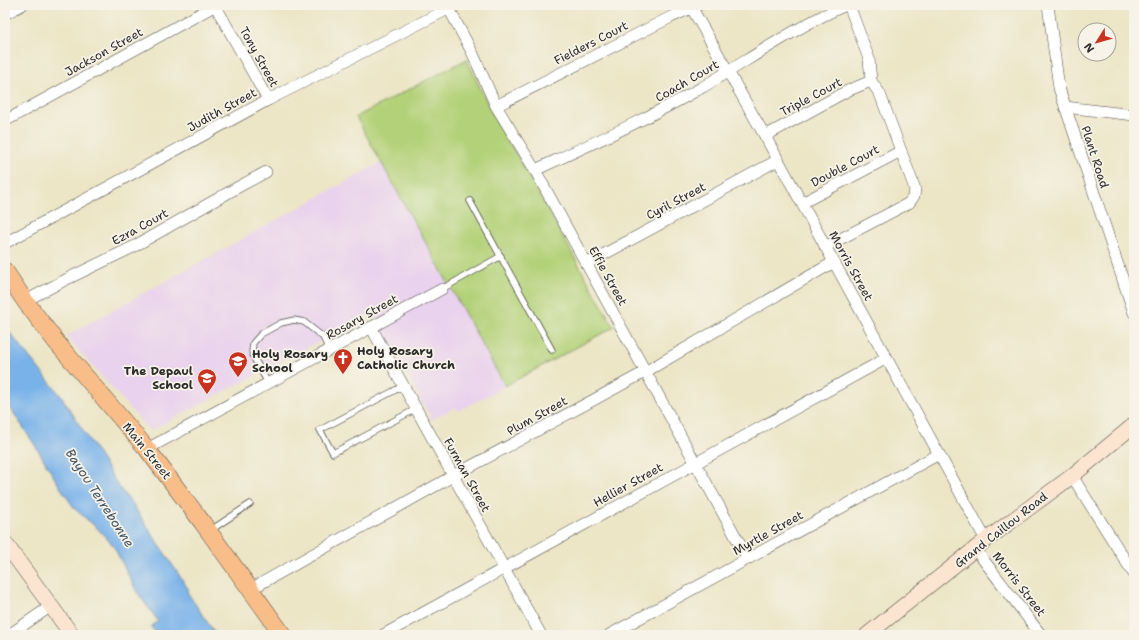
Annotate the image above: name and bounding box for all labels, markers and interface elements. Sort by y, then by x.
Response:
street label: Fielders Court [551,17,631,69]
north arrow [1077,22,1117,62]
street label: Jackson Street [62,24,146,80]
street label: Tony Street [236,24,282,90]
text: N [1081,39,1098,56]
street label: Coach Court [652,56,722,106]
street label: Triple Court [777,74,845,120]
street label: Judith Street [185,84,259,136]
street label: Plant Road [1077,124,1113,191]
street label: Double Court [808,141,882,191]
street label: Cyril Street [643,179,709,223]
street label: Ezra Court [109,205,171,249]
street label: Morris Street [825,228,877,304]
street label: Effie Street [585,243,631,309]
street label: Rosary Street [323,291,401,343]
place label: Holy Rosary Catholic Church [357,343,455,373]
place label: Holy Rosary School [252,346,328,376]
church icon: Holy Rosary Catholic Church [332,347,354,375]
school or university icon: Holy Rosary School [227,350,249,378]
place label: The Depaul School [124,363,193,393]
school or university icon: The Depaul School [196,367,218,395]
street label: Plum Street [504,393,570,439]
street label: Main Street [119,419,175,483]
street label: Furman Street [440,435,494,515]
water label: Bayou Terrebonne [62,445,138,551]
street label: Hellier Street [590,459,666,511]
street label: Grand Caillou Road [951,488,1051,571]
street label: Myrtle Street [730,507,806,559]
street label: Morris Street [989,548,1049,620]

